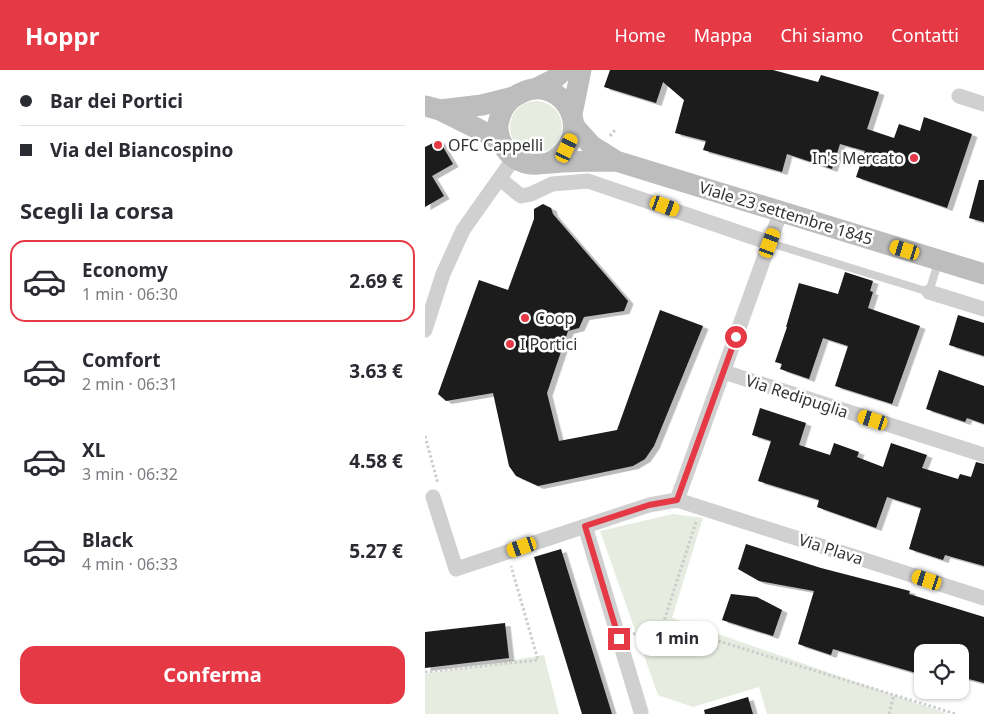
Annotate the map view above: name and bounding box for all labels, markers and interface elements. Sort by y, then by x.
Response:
text: Hoppr [25,19,99,52]
text: Home [615,23,666,47]
text: Mappa [694,23,752,47]
text: Chi siamo [780,23,863,47]
text: Contatti [891,23,959,47]
text: Bar dei Portici [50,88,183,114]
car [553,131,580,165]
place label: OFC Cappelli [448,134,543,156]
text: Via del Biancospino [50,137,233,163]
marker: OFC Cappelli [432,139,444,151]
place label: In's Mercato [812,147,904,169]
marker: In's Mercato [908,152,920,164]
street label: Viale 23 settembre 1845 [696,176,876,250]
car [648,194,681,218]
text: Scegli la corsa [20,195,174,225]
car [757,226,782,260]
car [888,238,921,262]
text: Economy [82,257,168,283]
icon: car [22,259,67,304]
text: 2.69 € [349,268,403,294]
text: 1 min · 06:30 [82,283,178,305]
place label: Coop [535,307,574,329]
marker: Coop [519,312,531,324]
route start [725,326,747,348]
place label: I Portici [520,333,577,355]
marker: I Portici [504,338,516,350]
text: Comfort [82,347,161,373]
icon: car [22,349,67,394]
text: 3.63 € [349,358,403,384]
street label: Via Redipuglia [743,369,851,423]
text: 2 min · 06:31 [82,373,178,395]
car [856,408,889,432]
text: XL [82,437,105,463]
icon: car [22,439,67,484]
text: 4.58 € [349,448,403,474]
text: 3 min · 06:32 [82,463,178,485]
text: Black [82,527,133,553]
street label: Via Plava [796,528,866,570]
icon: car [22,529,67,574]
car [505,535,538,559]
text: 5.27 € [349,538,403,564]
text: 4 min · 06:33 [82,553,178,575]
car [910,568,943,592]
callout: 1 min [637,622,719,656]
text: 1 min [655,627,699,649]
route end [608,628,630,650]
map controls [914,644,969,699]
button: locate [914,644,969,699]
button: Conferma [20,646,405,704]

